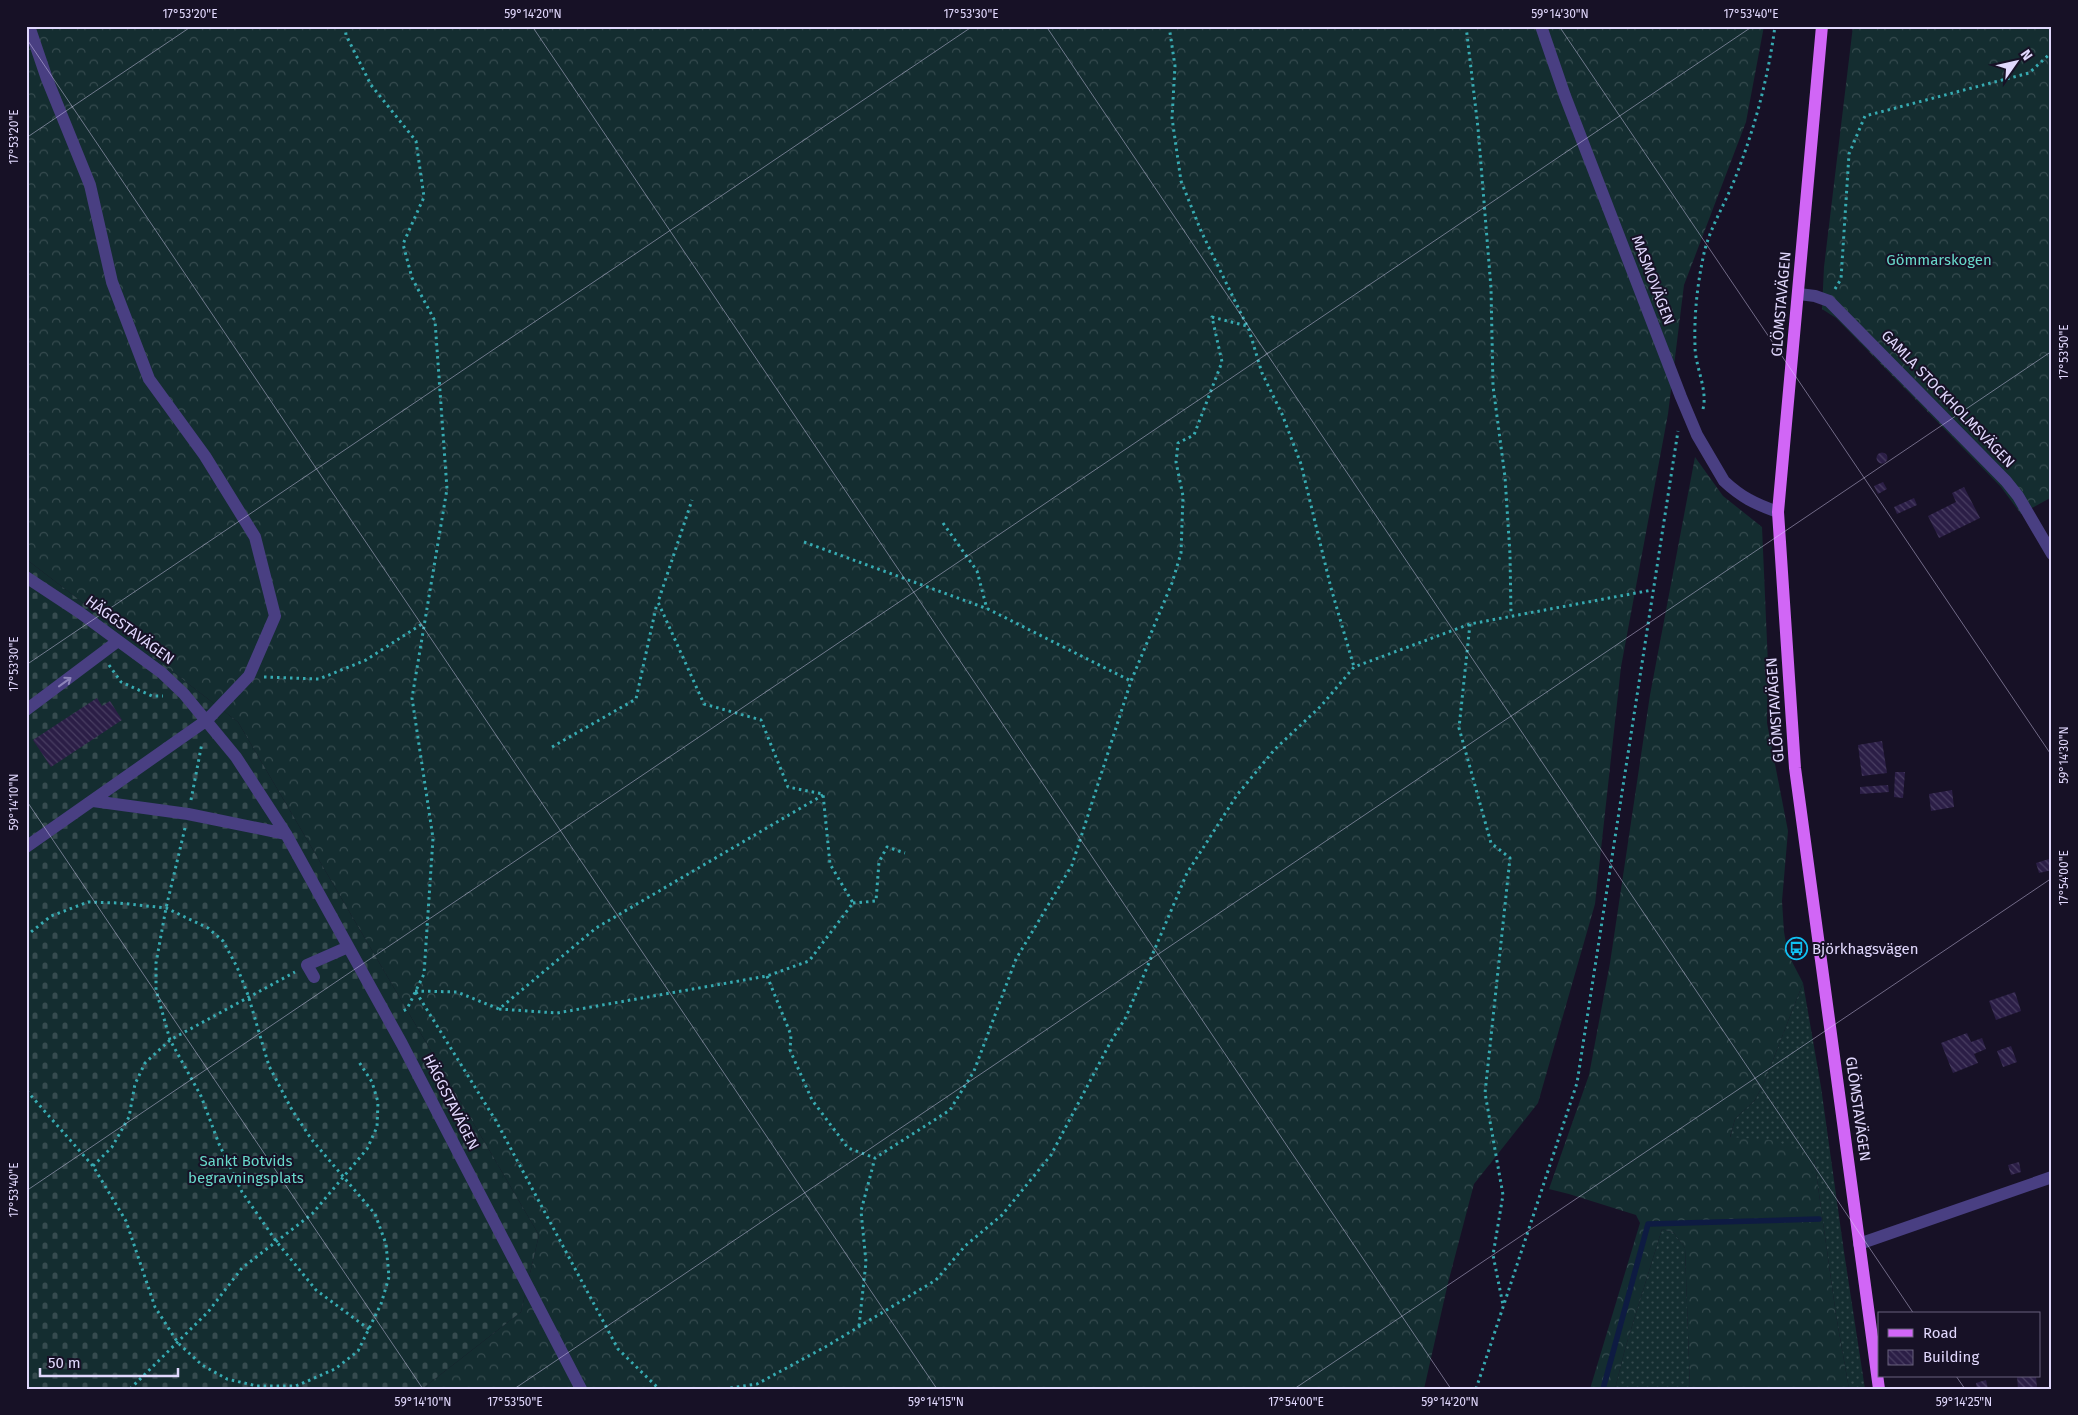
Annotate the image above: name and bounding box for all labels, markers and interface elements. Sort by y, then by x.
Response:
text: 17°53'20"E [162,7,218,21]
text: 59°14'20"N [504,7,562,21]
text: 17°53'30"E [943,7,999,21]
text: 59°14'30"N [1531,7,1589,21]
text: 17°53'40"E [1723,7,1779,21]
north arrow [1990,38,2040,88]
text: N [2017,46,2036,64]
text: 17°53'20"E [7,109,21,165]
street label: MASMOVÄGEN [1628,233,1678,327]
street label: GLÖMSTAVÄGEN [1767,251,1795,357]
park label: Gömmarskogen [1886,251,1992,269]
text: 17°53'50"E [2057,324,2071,380]
street label: GAMLA STOCKHOLMSVÄGEN [1878,327,2018,471]
street label: HÄGGSTAVÄGEN [82,592,178,668]
text: 17°53'30"E [7,636,21,692]
street label: GLÖMSTAVÄGEN [1762,657,1788,763]
one-way arrow [58,676,72,687]
text: 59°14'30"N [2057,726,2071,784]
text: 59°14'10"N [7,774,21,830]
text: 17°54'00"E [2057,850,2071,906]
bus stop icon: Björkhagsvägen [1784,937,1808,961]
place label: Björkhagsvägen [1812,940,1918,958]
street label: HÄGGSTAVÄGEN [419,1051,483,1153]
street label: GLÖMSTAVÄGEN [1842,1055,1874,1163]
park label: Sankt Botvids begravningsplats [188,1152,304,1187]
text: 17°53'40"E [7,1162,21,1218]
legend [1878,1312,2040,1378]
text: Road [1923,1324,1958,1342]
scale bar [40,1345,178,1377]
text: Building [1923,1348,1979,1366]
text: 50 m [48,1354,81,1372]
text: 59°14'10"N [395,1395,451,1409]
text: 17°53'50"E [487,1395,543,1409]
text: 59°14'15"N [908,1395,964,1409]
text: 17°54'00"E [1268,1395,1324,1409]
text: 59°14'20"N [1421,1395,1479,1409]
text: 59°14'25"N [1936,1395,1992,1409]

